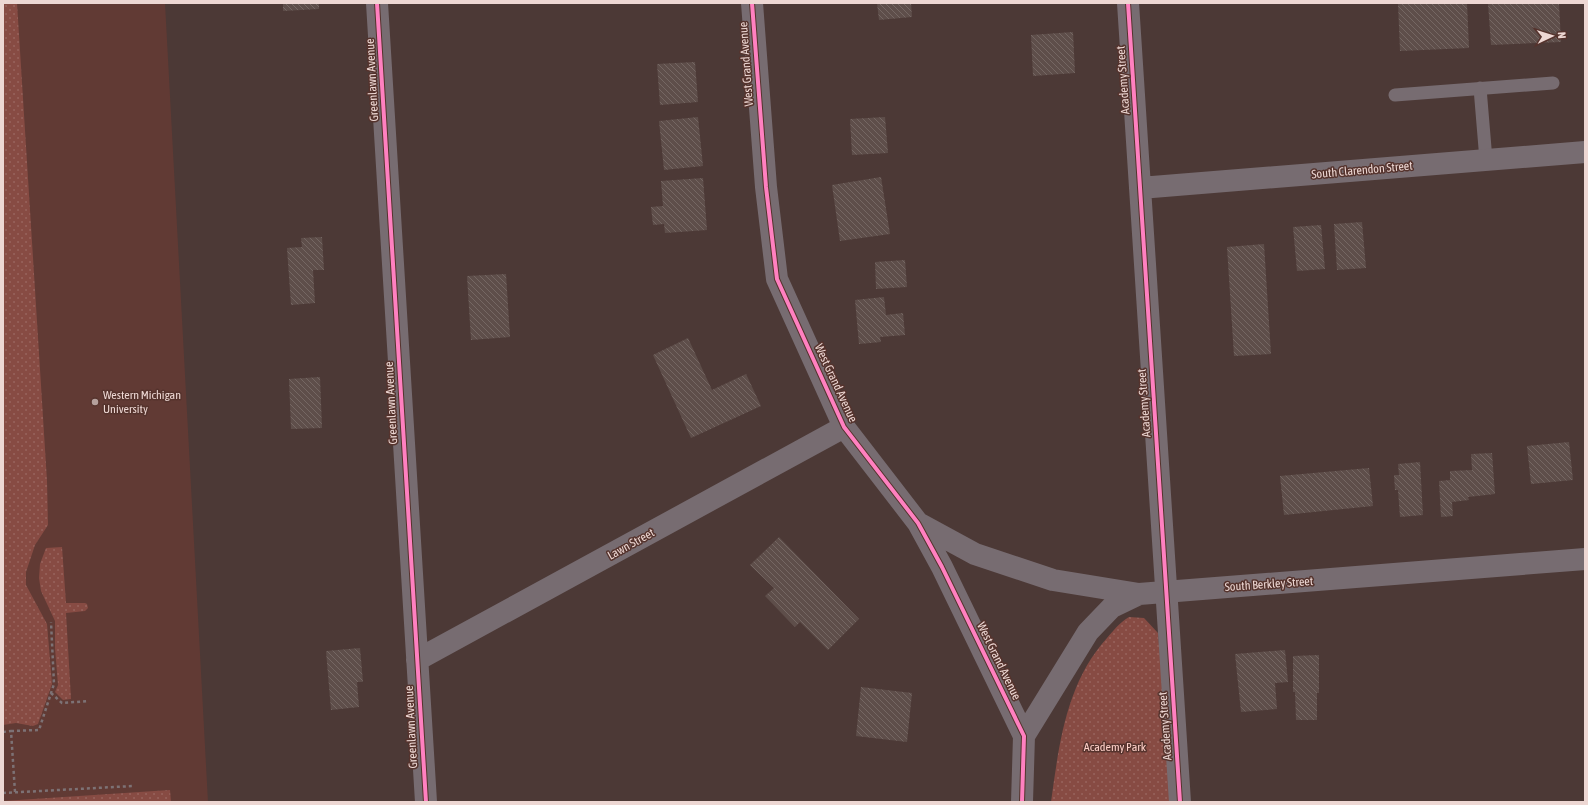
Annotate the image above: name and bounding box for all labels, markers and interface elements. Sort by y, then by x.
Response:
north arrow [1532,16,1572,56]
street label: West Grand Avenue [736,21,756,107]
text: N [1556,32,1568,39]
street label: Greenlawn Avenue [363,38,381,122]
street label: Academy Street [1114,45,1132,115]
street label: South Clarendon Street [1311,159,1414,181]
street label: West Grand Avenue [812,342,860,424]
street label: Greenlawn Avenue [382,361,400,445]
street label: Academy Street [1135,368,1153,438]
place label: Western Michigan University [103,388,181,416]
marker: Western Michigan University [90,397,100,407]
street label: Lawn Street [605,525,657,563]
street label: South Berkley Street [1224,574,1314,594]
street label: West Grand Avenue [974,620,1024,702]
street label: Greenlawn Avenue [402,685,420,769]
street label: Academy Street [1156,691,1174,761]
park label: Academy Park [1084,740,1147,754]

